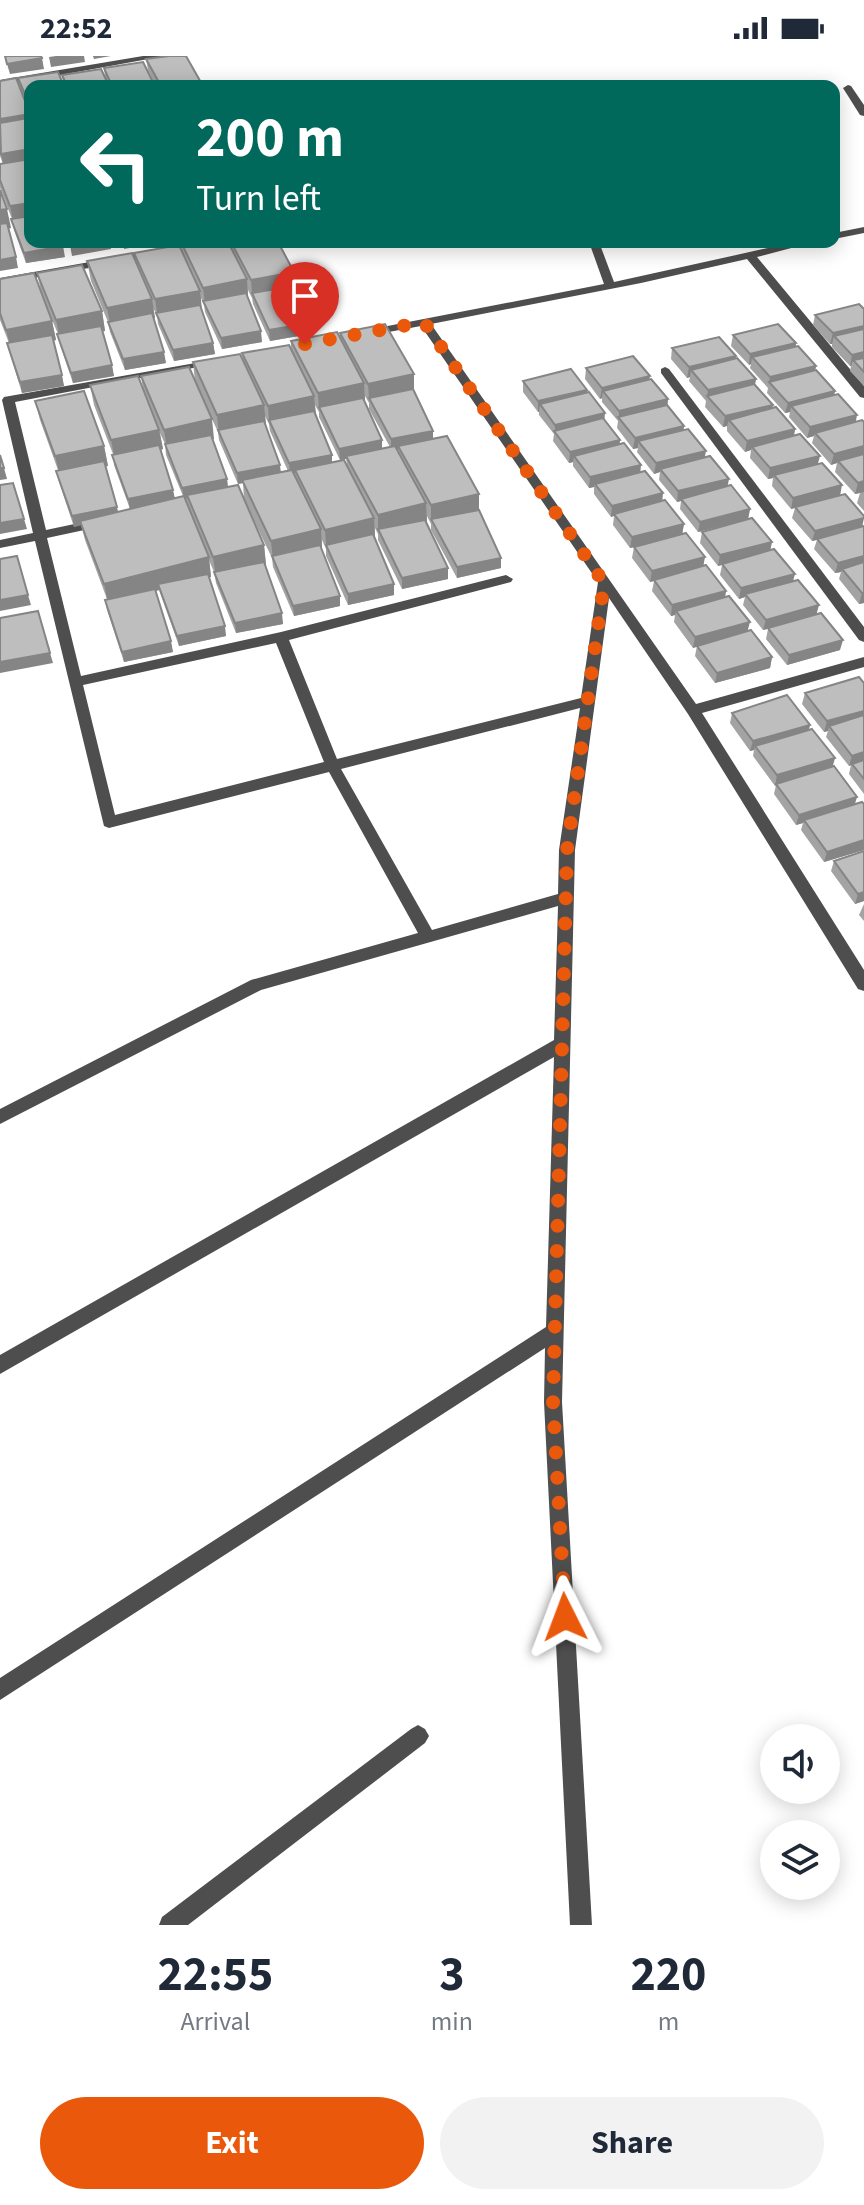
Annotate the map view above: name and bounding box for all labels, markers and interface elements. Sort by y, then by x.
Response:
text: 22:52 [40,7,112,50]
text: 200 m [196,99,344,178]
icon: left [64,112,168,216]
text: Turn left [196,173,321,224]
pin [271,262,339,344]
icon: arrive [283,274,327,318]
position arrow [523,1575,607,1659]
map controls [760,1724,840,1900]
button: sound [760,1724,840,1804]
button: layers [760,1820,840,1900]
text: 22:55 [157,1941,273,2009]
text: 3 [439,1941,465,2009]
text: 220 [630,1941,706,2009]
text: Arrival [180,2003,250,2040]
text: min [431,2003,473,2040]
text: m [658,2003,679,2040]
button: Exit [40,2097,424,2189]
button: Share [440,2097,824,2189]

